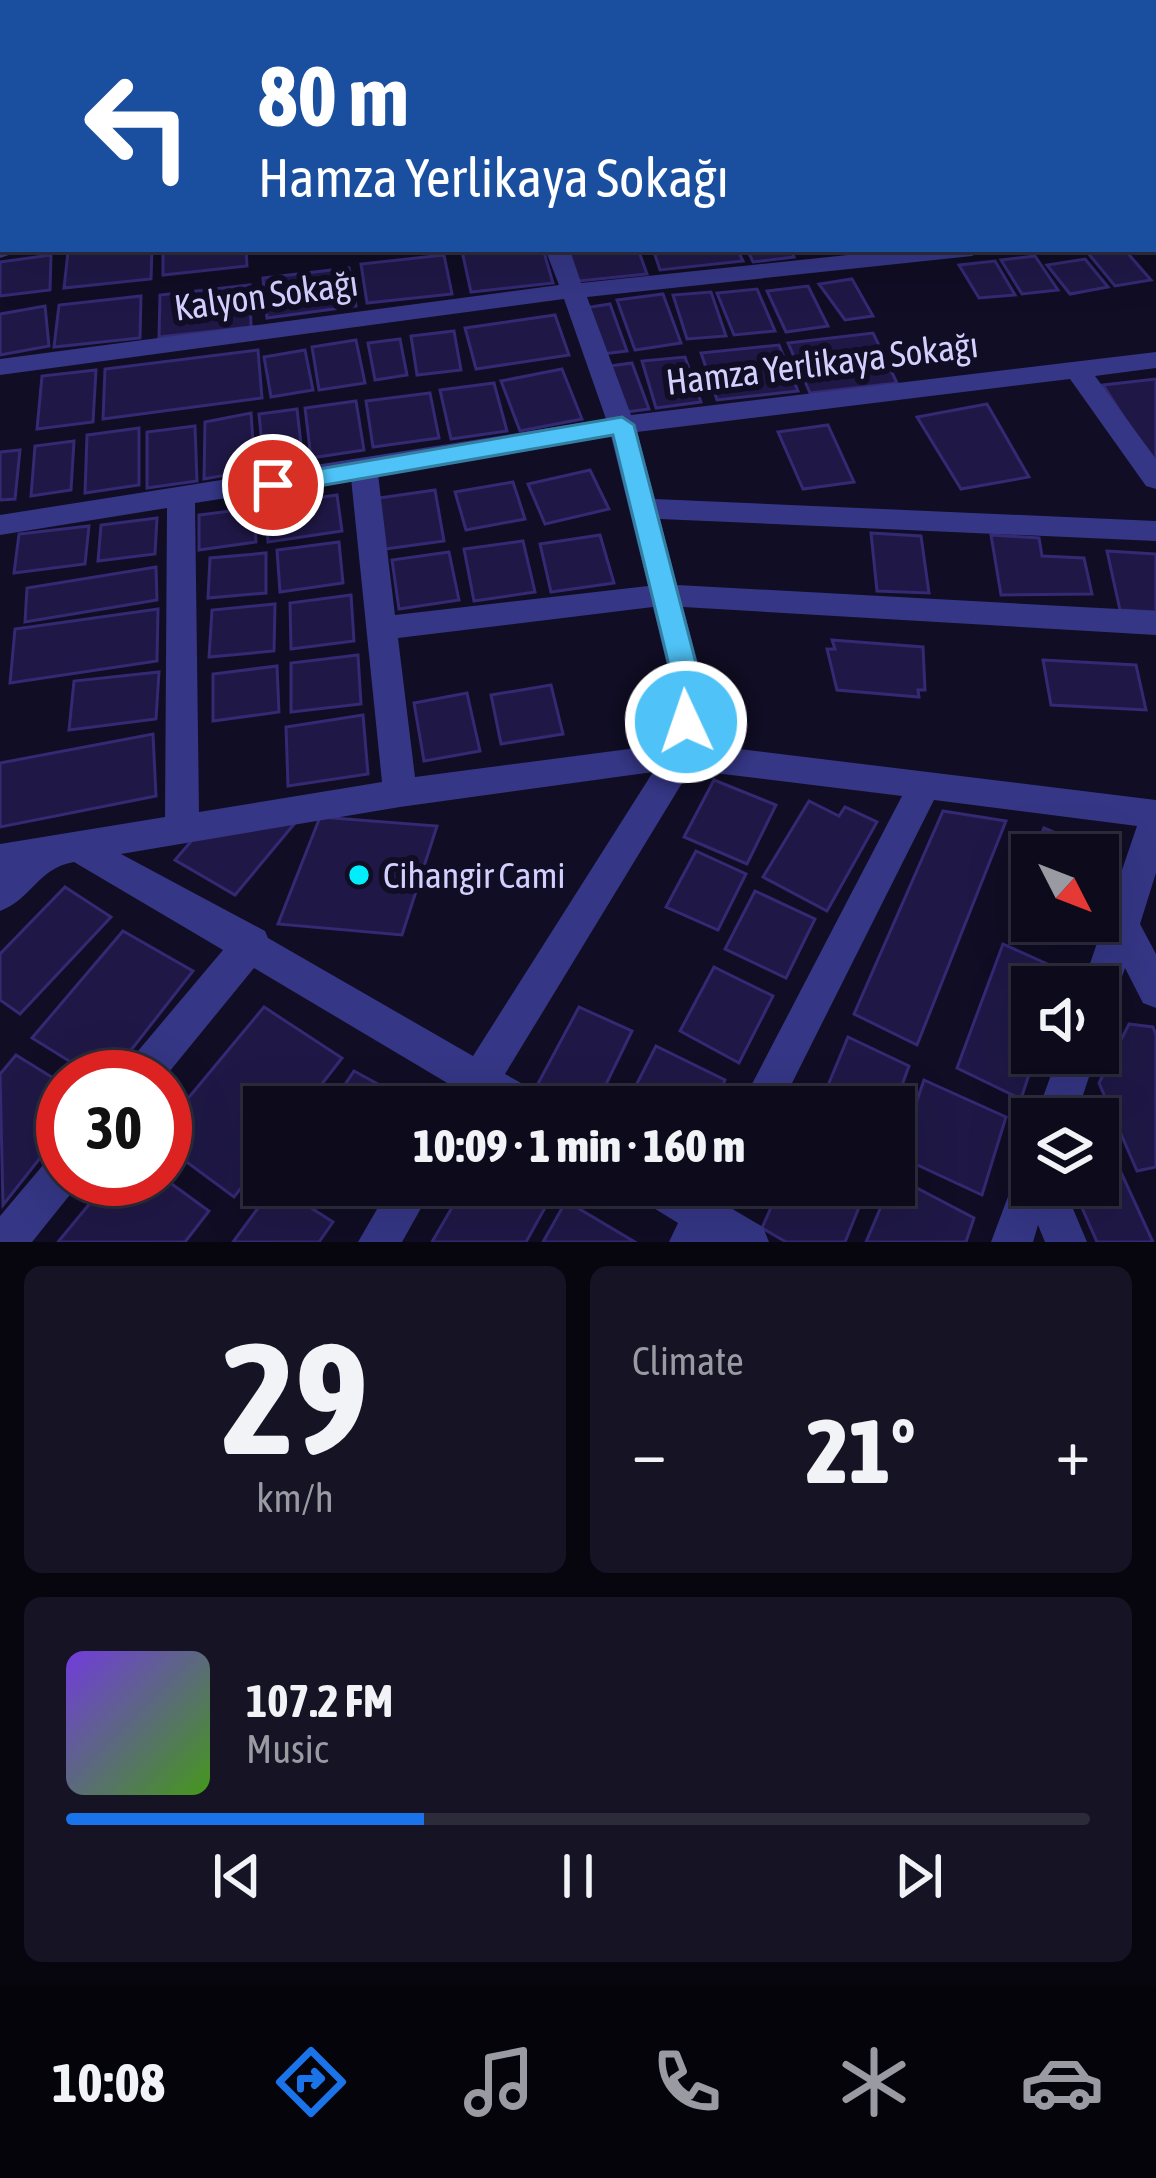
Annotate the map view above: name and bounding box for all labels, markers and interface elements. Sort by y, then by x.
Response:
icon: left [60,48,216,204]
text: 80 m [258,48,409,144]
text: Hamza Yerlikaya Sokağı [258,147,729,208]
street label: Kalyon Sokağı [171,261,361,329]
street label: Hamza Yerlikaya Sokağı [664,323,980,403]
pin [222,434,324,536]
icon: arrive [240,452,306,518]
position arrow [623,659,749,785]
north arrow [1011,834,1119,942]
map controls [1011,834,1119,1206]
place label: Cihangir Cami [383,854,566,896]
marker: Cihangir Cami [346,862,372,888]
button: sound [1011,966,1119,1074]
speed limit sign: 30 [36,1050,192,1206]
button: layers [1011,1098,1119,1206]
text: 10:09 · 1 min · 160 m [413,1120,745,1172]
text: 29 [222,1308,368,1487]
text: Climate [632,1339,744,1383]
text: 21° [806,1399,916,1502]
text: − [632,1413,666,1489]
text: + [1056,1413,1090,1489]
text: km/h [256,1476,334,1520]
text: 107.2 FM [246,1675,393,1727]
text: Music [246,1727,328,1771]
icon: previous [204,1843,270,1909]
icon: pause [545,1843,611,1909]
icon: next [886,1843,952,1909]
icon: directions [269,2040,353,2124]
icon: music [457,2040,541,2124]
icon: phone [645,2040,729,2124]
icon: climate [832,2040,916,2124]
icon: car [1020,2040,1104,2124]
text: 10:08 [52,2052,165,2113]

